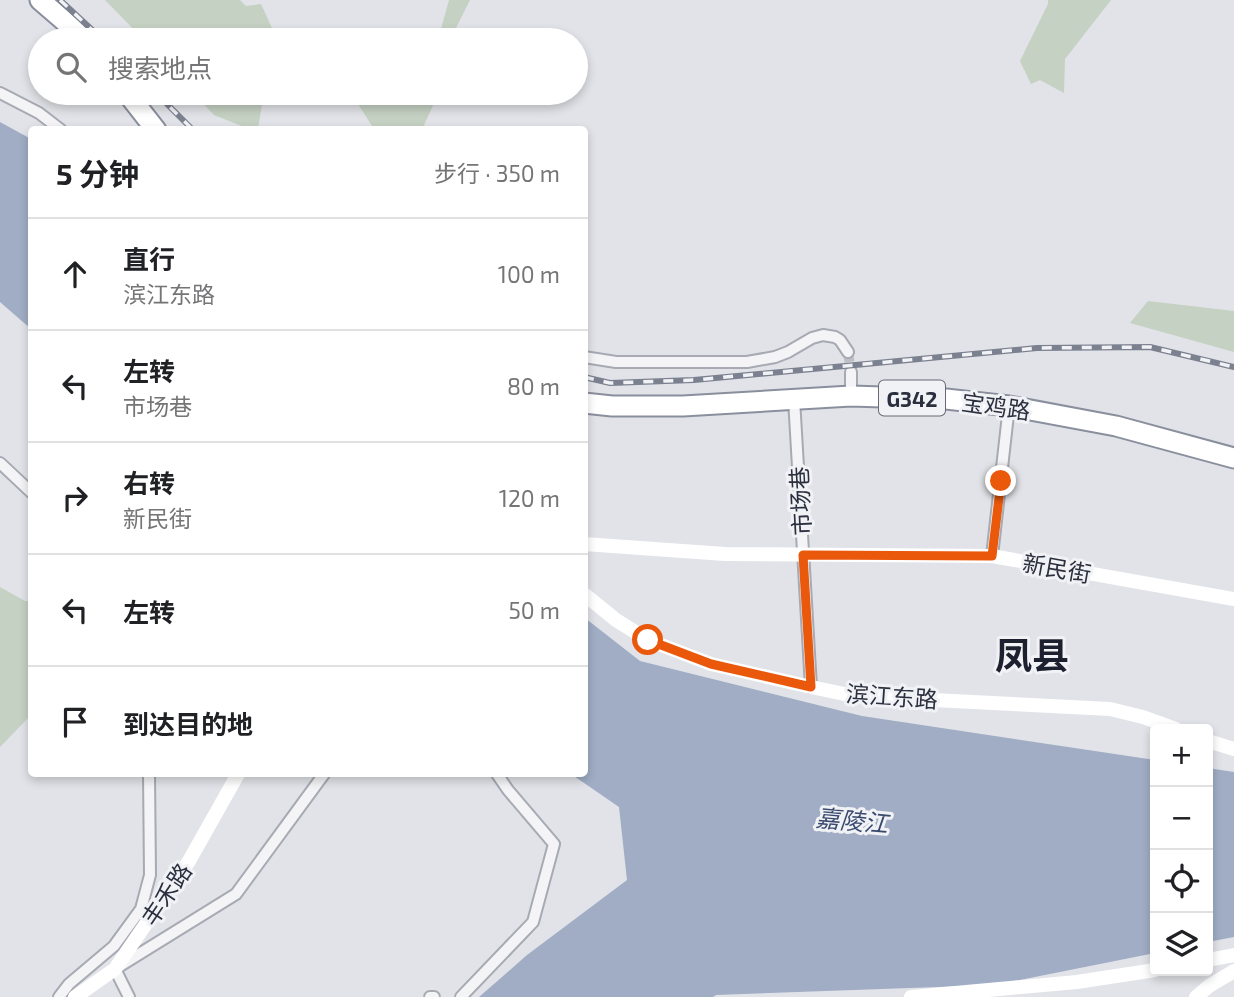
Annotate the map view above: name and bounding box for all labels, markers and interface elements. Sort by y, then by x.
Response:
search box [28,28,588,105]
icon: search [52,48,90,86]
text: 搜索地点 [108,52,212,83]
text: 5 分钟 [56,155,139,191]
text: 步行 · 350 m [434,159,560,187]
text: 直行 [123,243,175,274]
icon: ahead [56,255,94,293]
text: 100 m [498,260,560,288]
text: 滨江东路 [123,280,215,308]
text: 左转 [123,355,175,386]
icon: left [56,367,94,405]
text: 80 m [507,372,560,400]
road number: G342 [879,380,945,416]
street label: 宝鸡路 [960,387,1032,425]
text: 市场巷 [123,392,192,420]
route end [985,465,1016,496]
street label: 市场巷 [784,466,816,536]
text: 右转 [123,467,175,498]
icon: right [56,479,94,517]
text: 120 m [499,484,560,512]
text: 新民街 [123,504,192,532]
street label: 新民街 [1021,548,1093,588]
icon: left [56,591,94,629]
text: 左转 [123,596,175,627]
text: 50 m [509,596,560,624]
route start [632,624,663,655]
district label: 凤县 [995,632,1069,676]
street label: 滨江东路 [845,679,939,713]
icon: arrive [56,703,94,741]
text: 到达目的地 [123,708,253,739]
map controls [1150,724,1213,976]
button: + [1150,724,1213,787]
button: − [1150,787,1213,850]
water label: 嘉陵江 [815,802,892,838]
button: locate [1150,850,1213,913]
street label: 丰禾路 [135,858,197,930]
button: layers [1150,913,1213,976]

